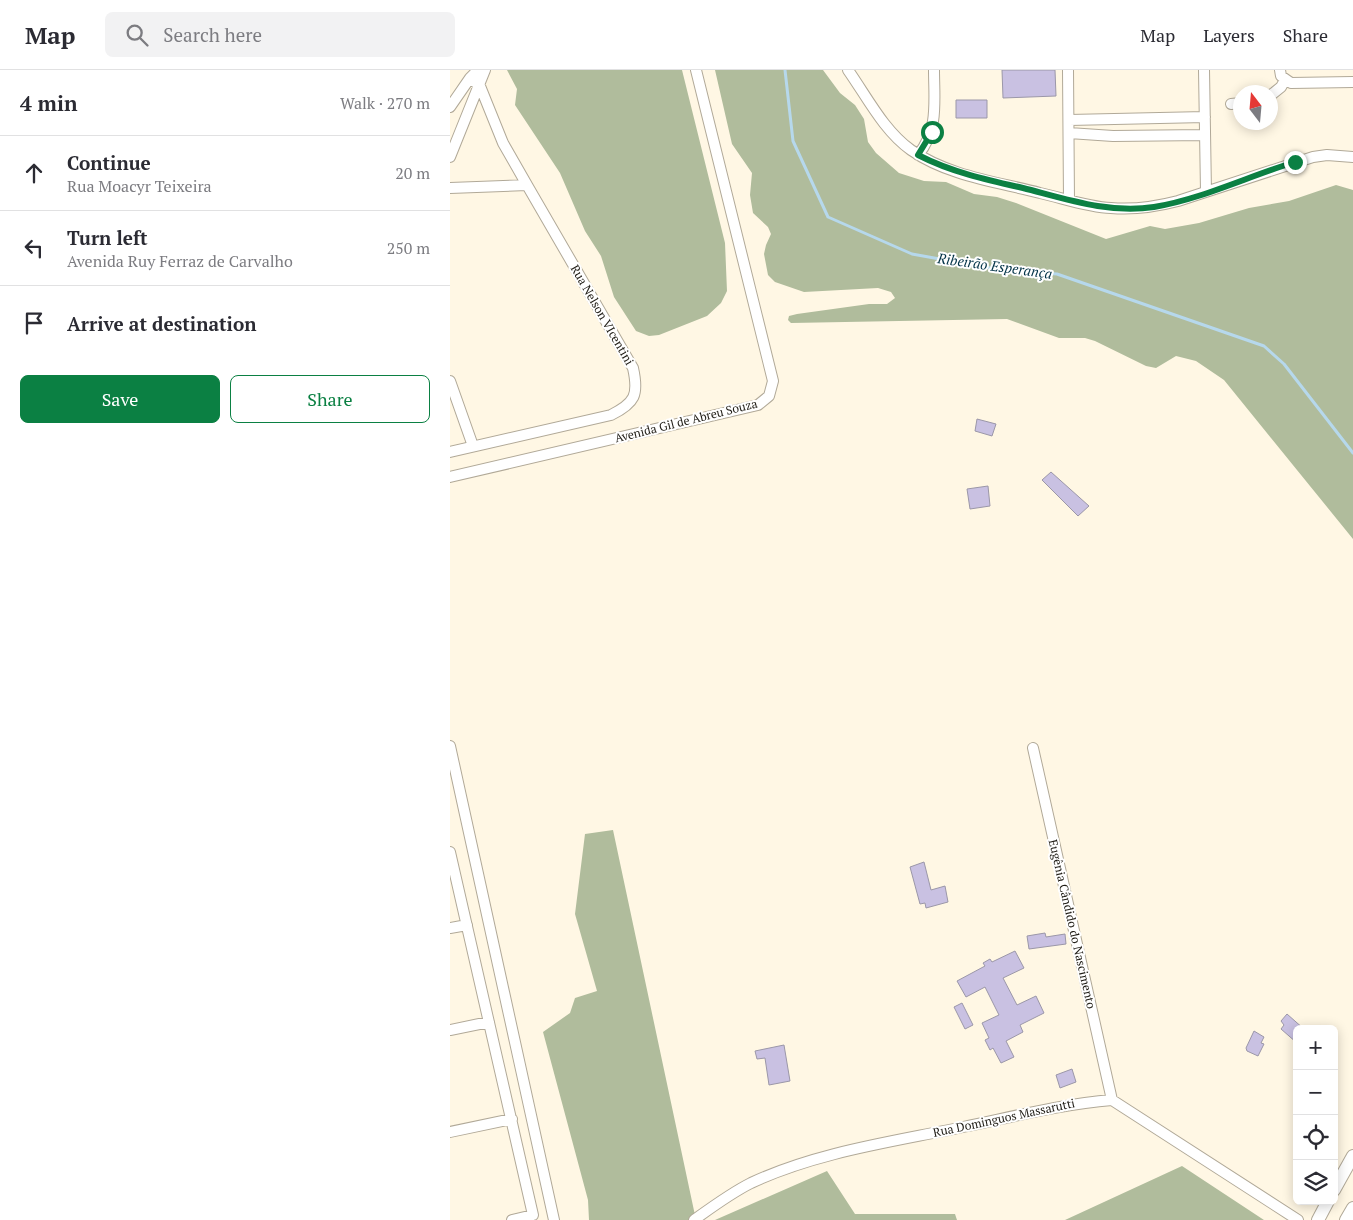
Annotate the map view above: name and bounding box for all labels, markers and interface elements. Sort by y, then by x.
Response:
search box [105,12,455,57]
text: Map [25,19,75,51]
icon: search [123,21,151,49]
text: Search here [163,22,262,47]
text: Map [1140,23,1175,47]
text: Layers [1203,23,1255,47]
text: Share [1283,23,1328,47]
north arrow [1233,85,1278,130]
text: 4 min [20,89,77,117]
text: Walk · 270 m [340,92,430,114]
route start [921,121,944,144]
text: Continue [67,150,151,175]
route end [1284,151,1307,174]
icon: ahead [20,159,48,187]
text: 20 m [395,162,430,184]
text: Rua Moacyr Teixeira [67,175,212,197]
text: Turn left [67,225,148,250]
icon: left [20,234,48,262]
text: 250 m [387,237,430,259]
water label: Ribeirão Esperança [936,248,1054,283]
text: Avenida Ruy Ferraz de Carvalho [67,250,293,272]
street label: Rua Nelson VIcentini [568,262,637,368]
icon: arrive [20,309,48,337]
text: Arrive at destination [67,311,256,336]
button: Save [20,375,220,423]
button: Share [230,375,430,423]
street label: Avenida Gil de Abreu Souza [613,396,759,446]
street label: Eugênia Cândido do Nascimento [1046,838,1099,1010]
map controls [1293,1025,1338,1205]
button: + [1293,1025,1338,1070]
button: − [1293,1070,1338,1115]
street label: Rua Dominguos Massarutti [932,1095,1077,1140]
button: locate [1293,1115,1338,1160]
button: layers [1293,1160,1338,1205]

